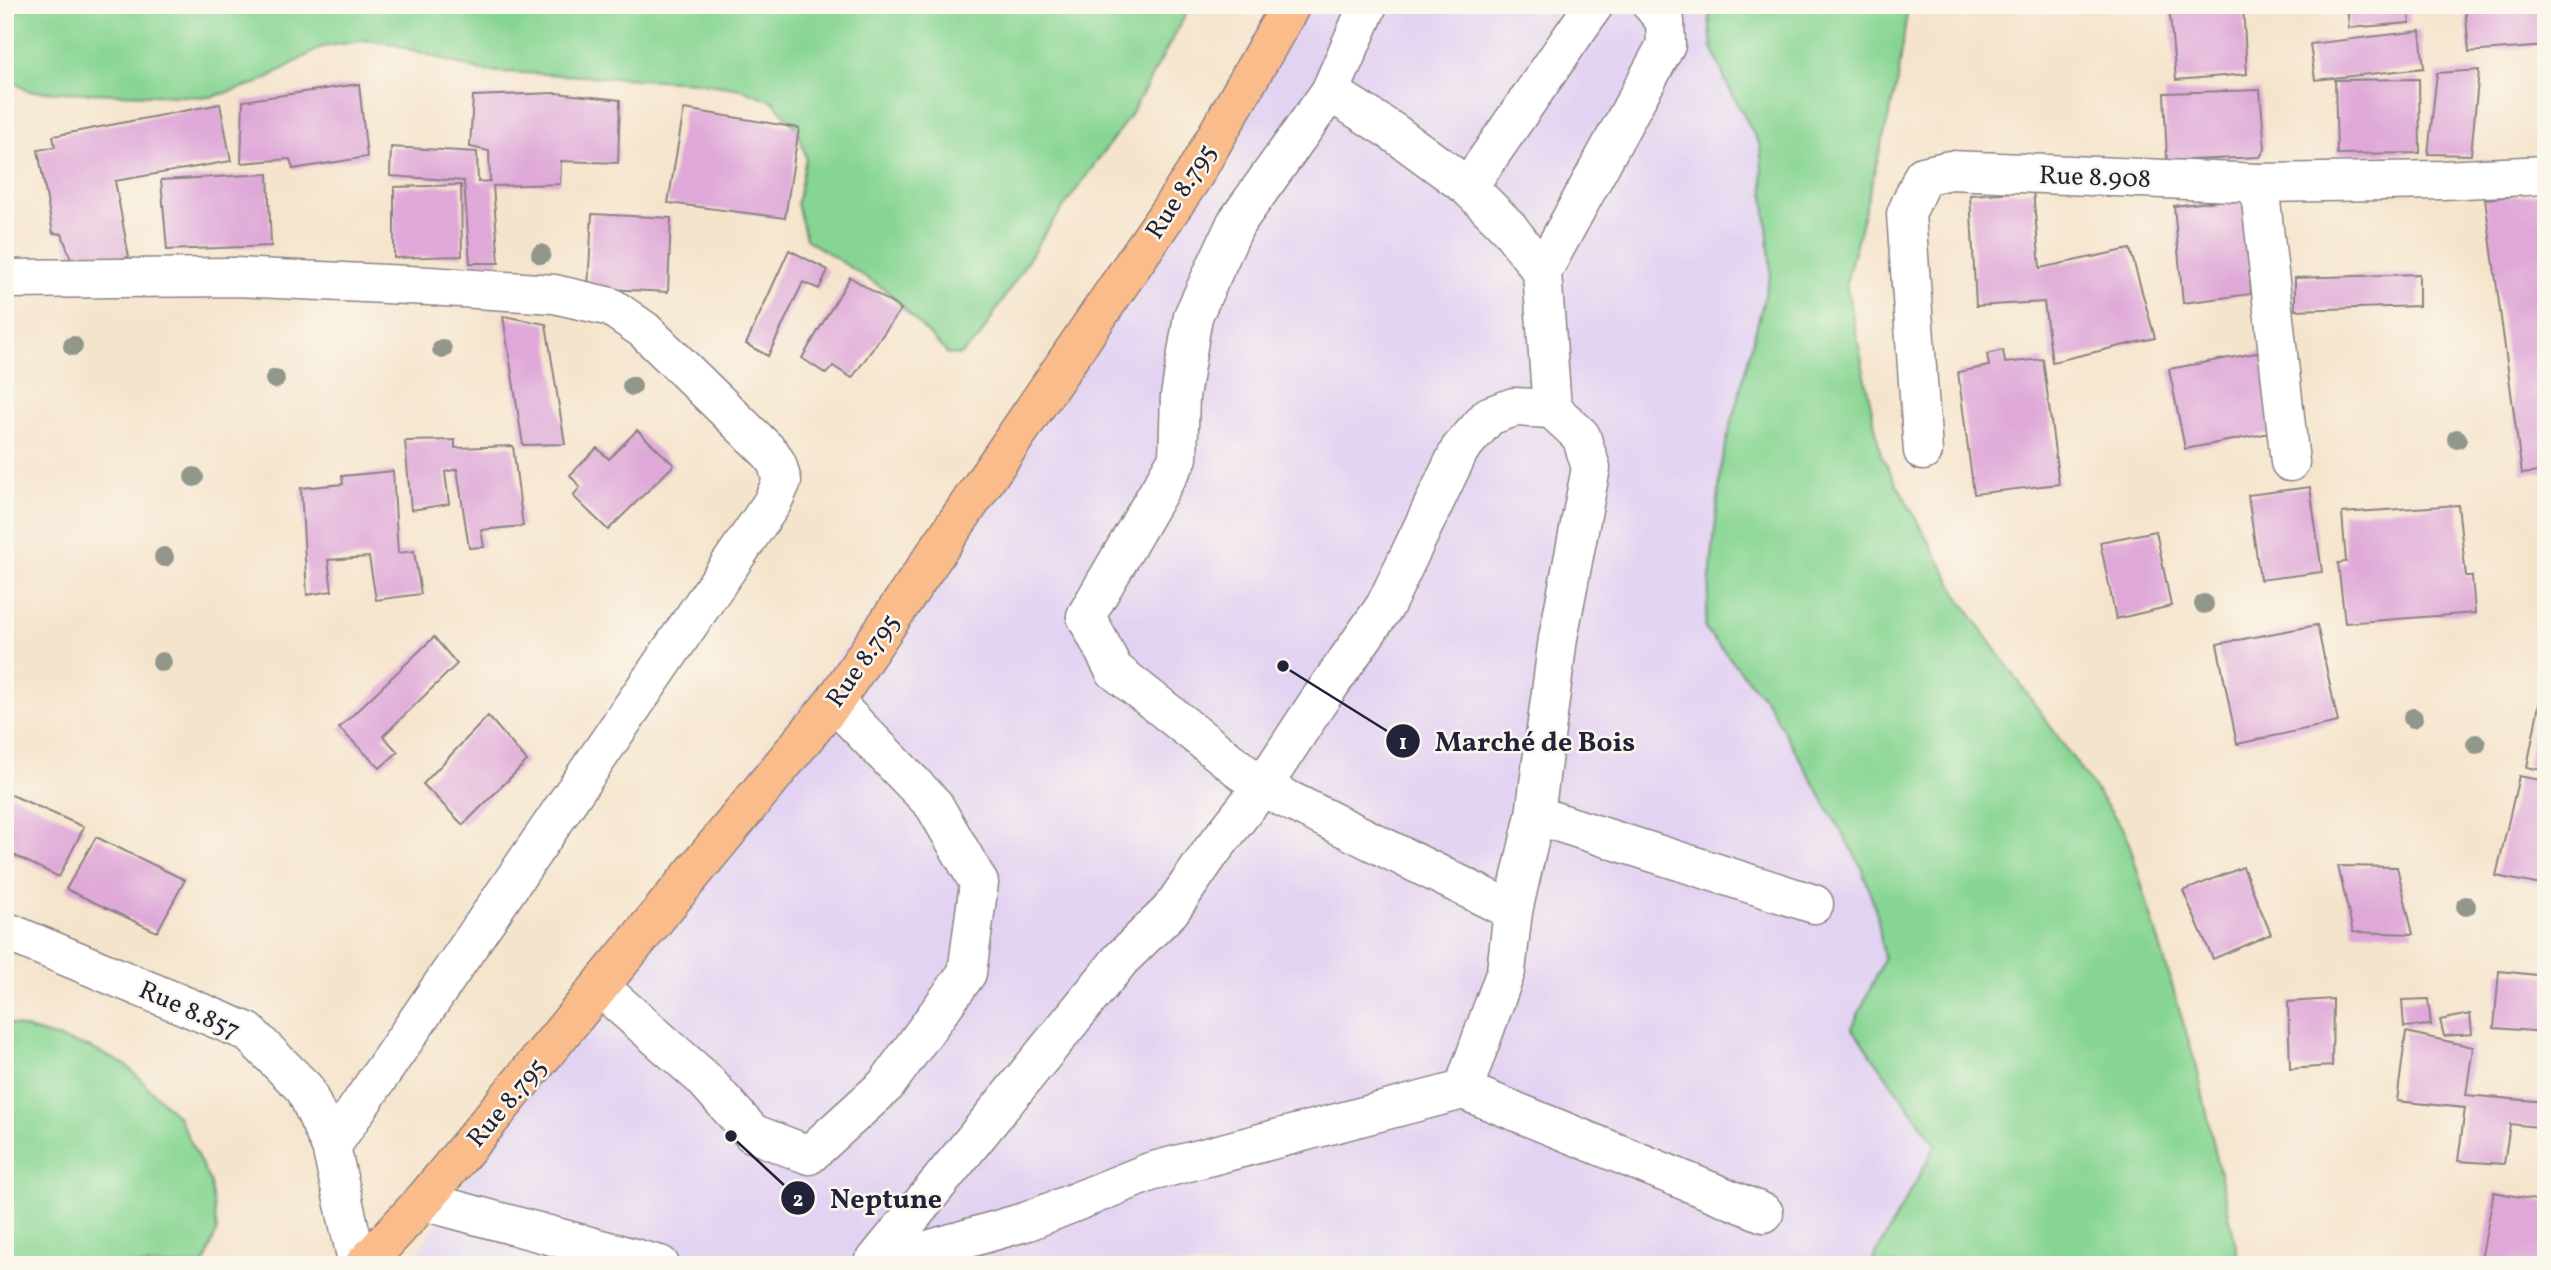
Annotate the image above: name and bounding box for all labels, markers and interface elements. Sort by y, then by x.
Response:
street label: Rue 8.795 [1137,137,1226,247]
street label: Rue 8.908 [2038,158,2152,198]
street label: Rue 8.795 [818,607,909,715]
callout: Marché de Bois [1386,717,1649,766]
text: Marché de Bois [1435,724,1635,763]
text: 1 [1399,729,1407,758]
street label: Rue 8.857 [133,973,246,1049]
street label: Rue 8.795 [459,1051,556,1156]
callout: Neptune [781,1174,956,1223]
text: Neptune [830,1181,942,1220]
text: 2 [793,1186,803,1215]

